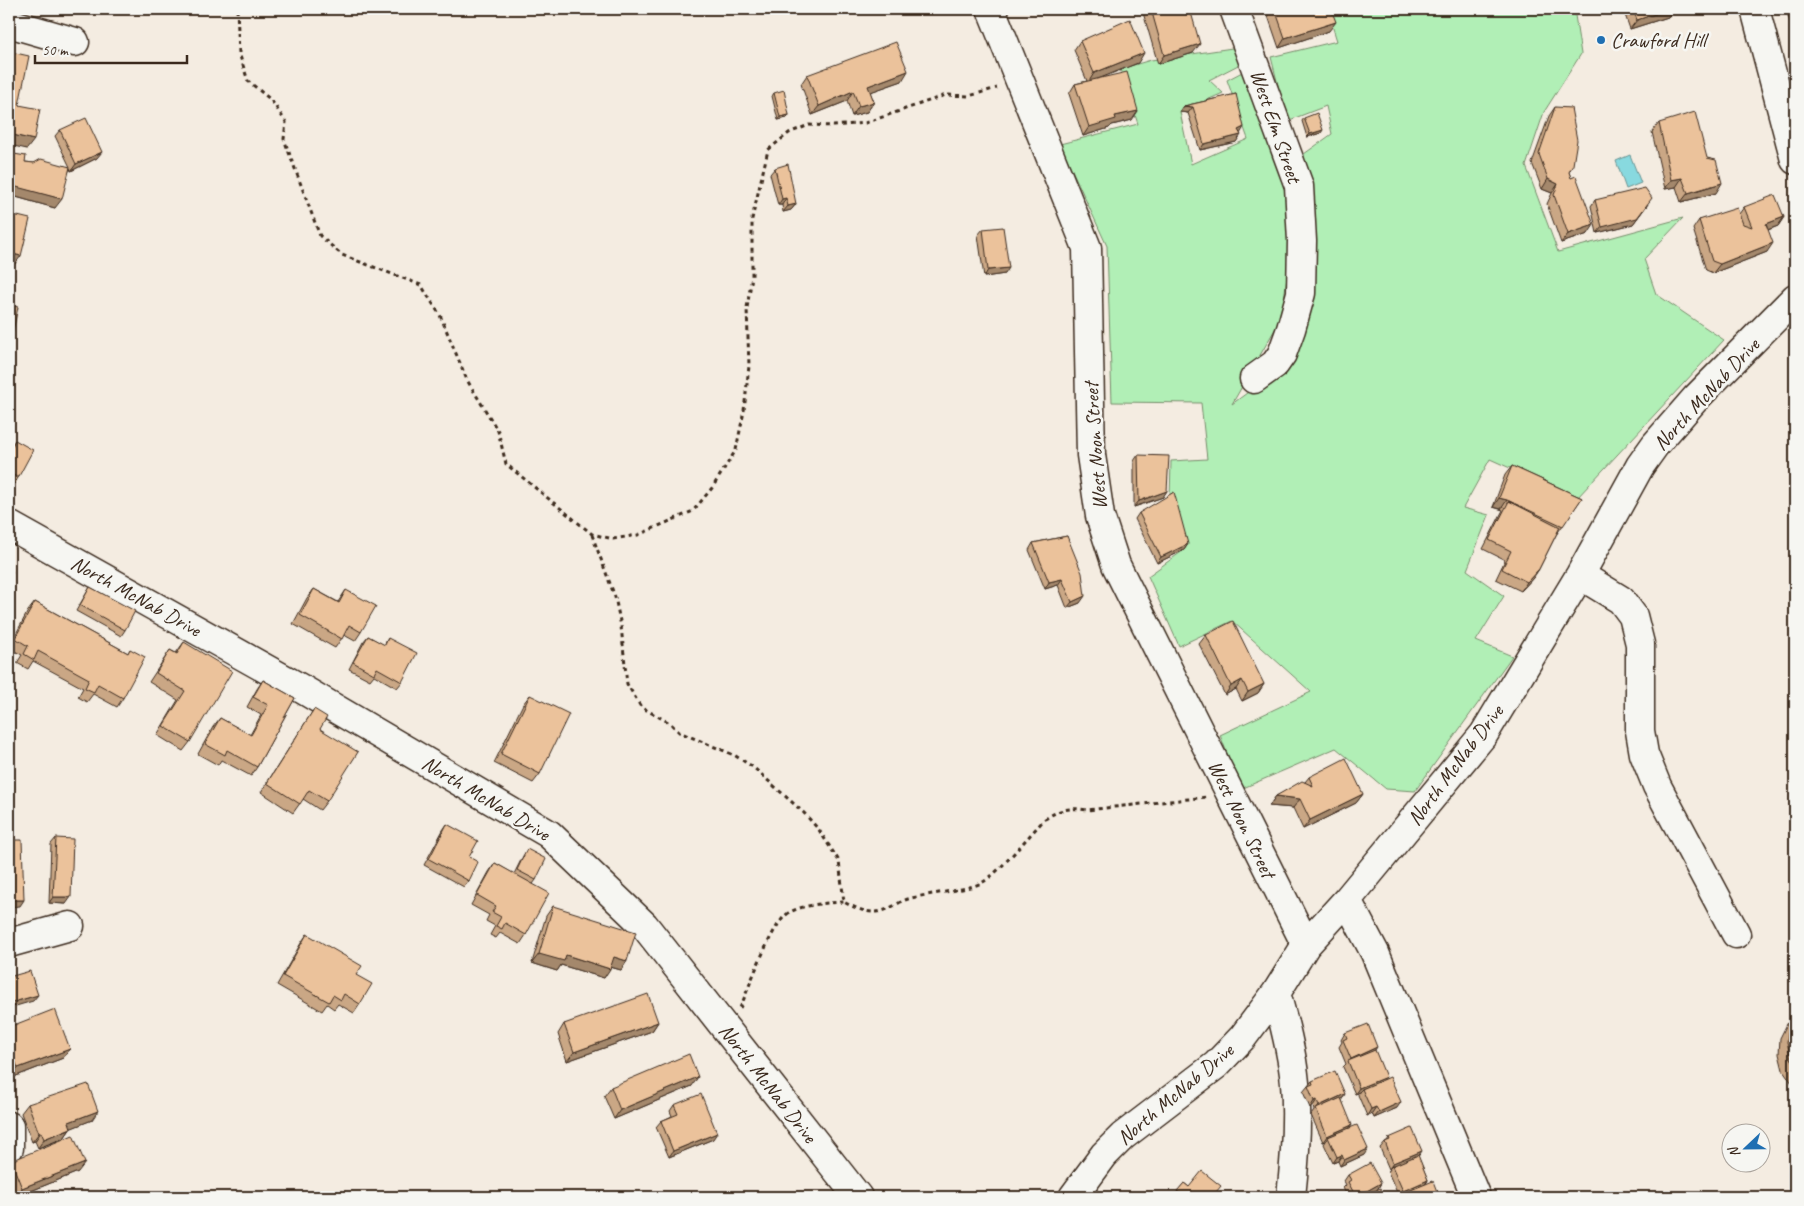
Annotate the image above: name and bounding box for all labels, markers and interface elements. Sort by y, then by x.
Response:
place label: Crawford Hill [1611,27,1709,53]
scale bar [35,32,188,64]
marker: Crawford Hill [1595,34,1607,46]
text: 50 m [42,41,69,60]
street label: West Elm Street [1244,66,1308,188]
street label: North McNab Drive [1647,331,1766,456]
street label: West Noon Street [1077,378,1112,511]
street label: North McNab Drive [67,550,206,643]
street label: North McNab Drive [1401,699,1510,830]
street label: North McNab Drive [417,750,556,847]
street label: West Noon Street [1202,756,1283,885]
street label: North McNab Drive [713,1018,823,1149]
street label: North McNab Drive [1111,1037,1240,1150]
north arrow [1722,1124,1772,1174]
text: N [1724,1143,1744,1160]

